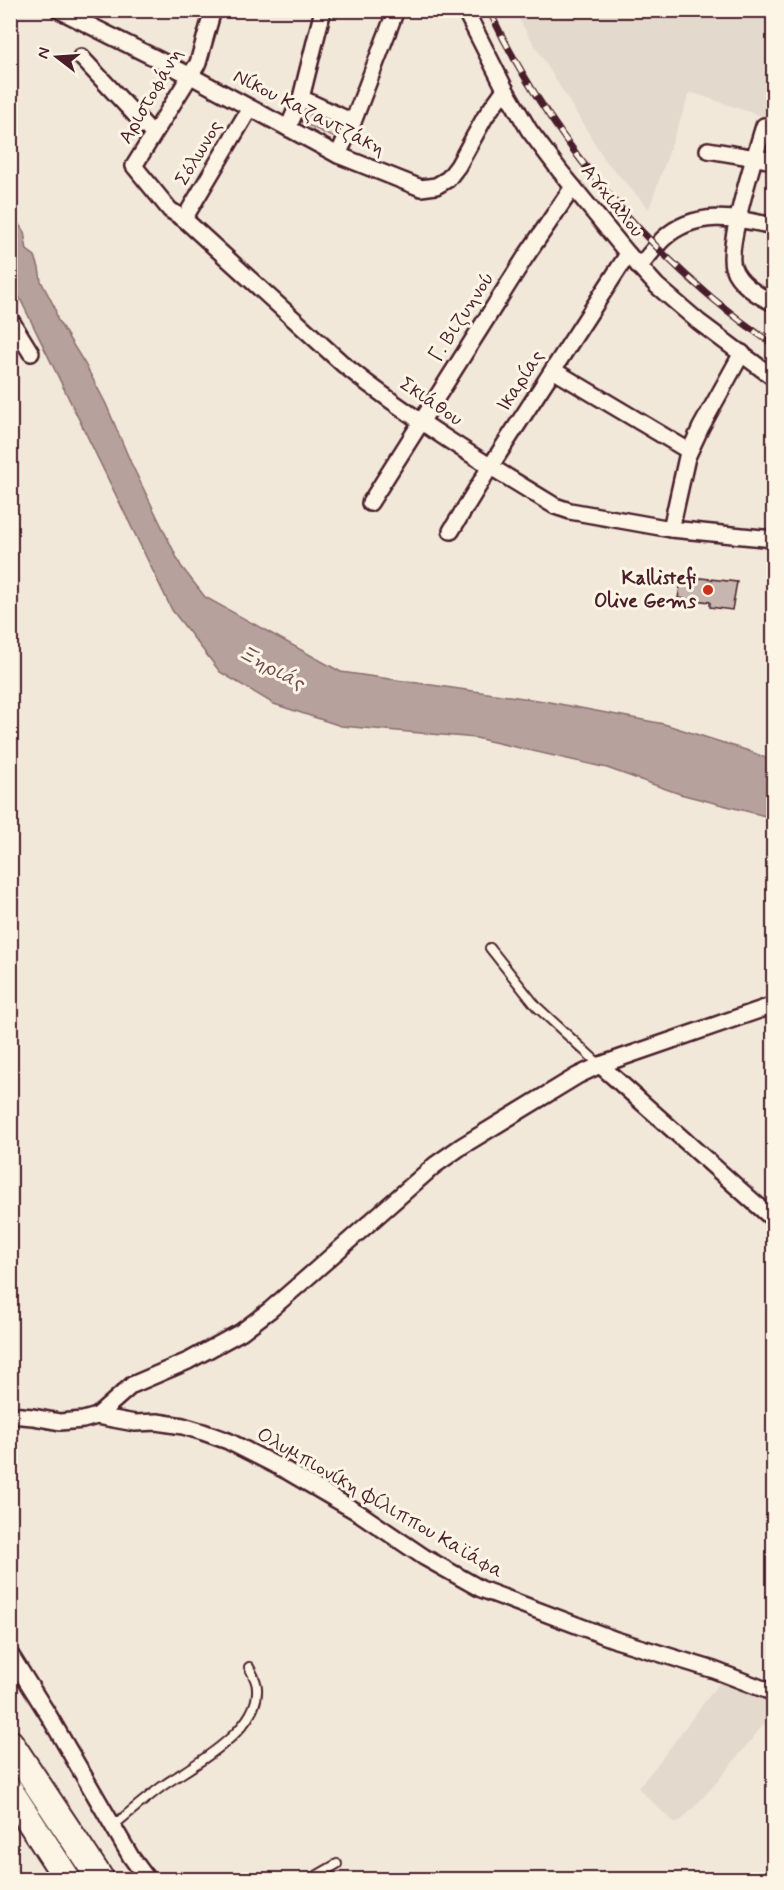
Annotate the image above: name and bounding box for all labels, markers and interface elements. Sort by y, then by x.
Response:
north arrow [27,27,87,87]
street label: Αριστοφάνη [113,43,189,149]
text: N [32,45,56,61]
street label: Νίκου Καζαντζάκη [228,63,390,163]
street label: Σόλωνος [169,115,229,191]
street label: Αγχιάλου [574,159,650,243]
street label: Γ. Βιζυηνού [423,267,501,367]
street label: Ικαρίας [491,345,551,417]
street label: Σκιάθου [394,371,468,433]
place label: Kallistefi Olive Gems [594,565,696,615]
marker: Kallistefi Olive Gems [701,583,715,597]
water label: Ξηριάς [233,639,311,698]
street label: Ολυμπιονίκη Φίλιππου Καϊάφα [252,1421,509,1585]

